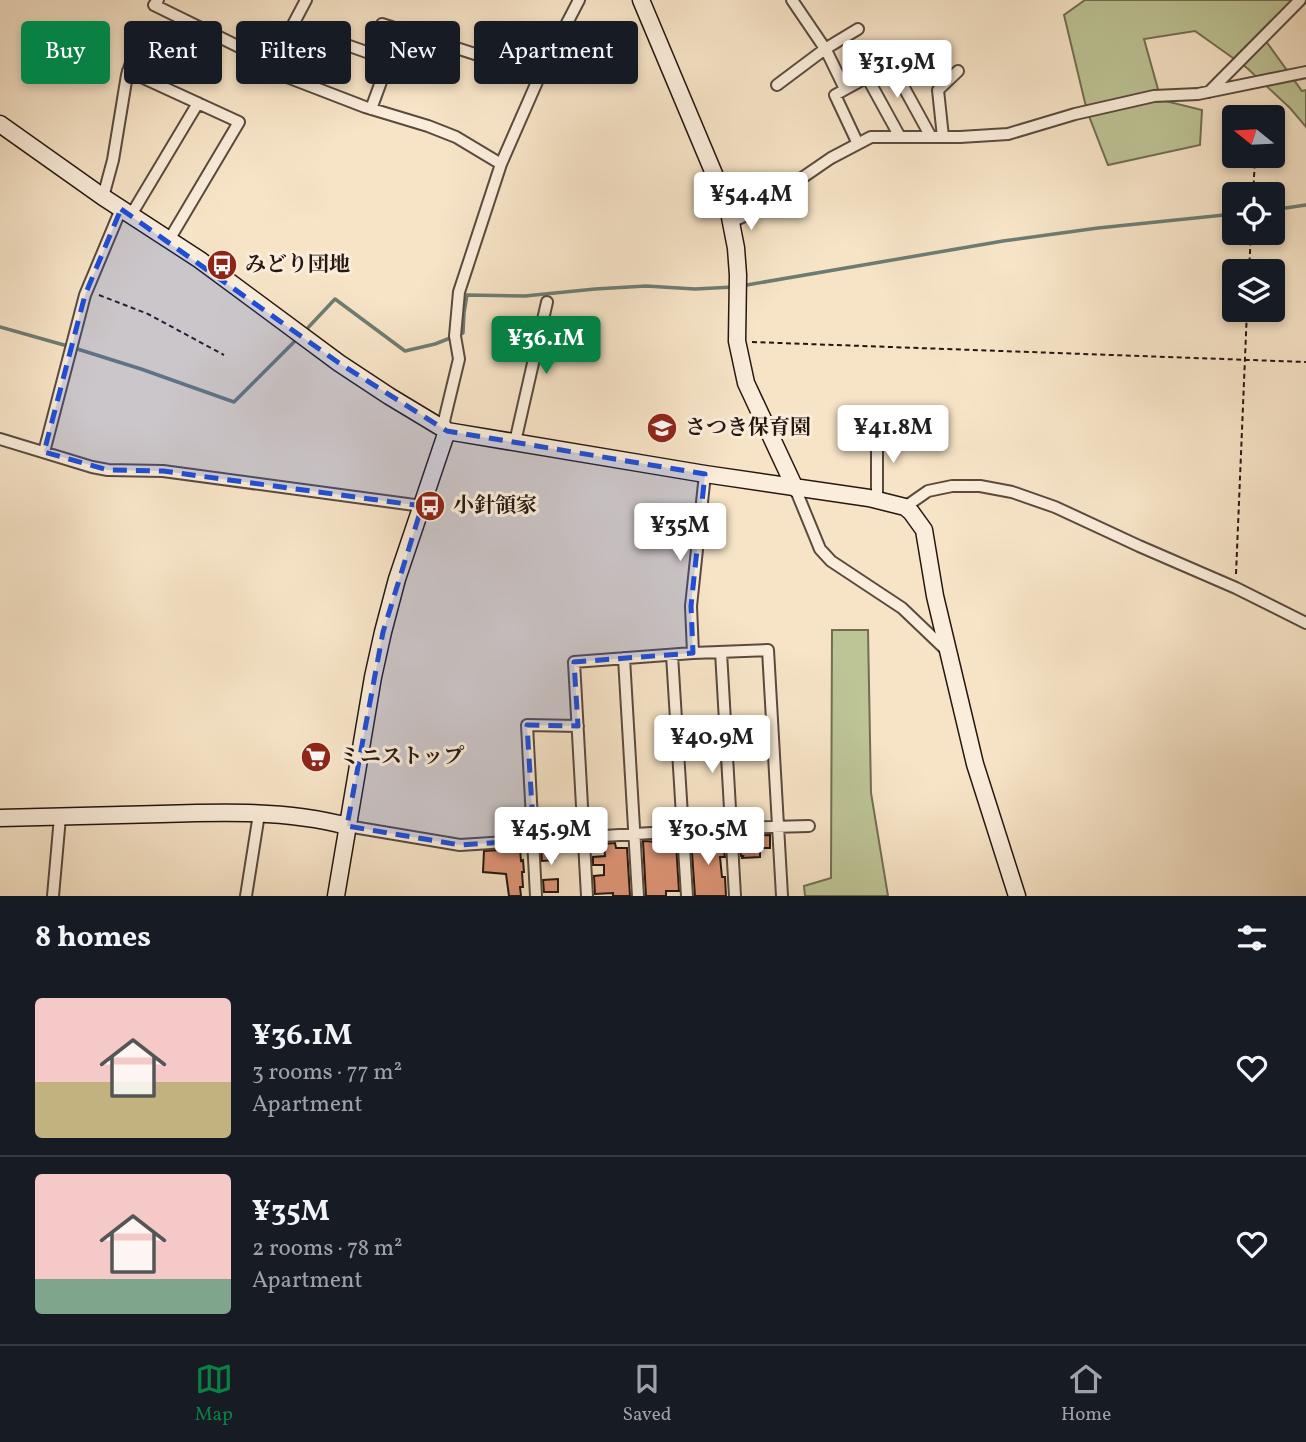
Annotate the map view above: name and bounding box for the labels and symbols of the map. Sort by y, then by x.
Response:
pin: ¥31.9M [840,41,954,100]
north arrow [1222,105,1284,168]
pin: ¥54.4M [694,173,808,232]
bus stop icon: みどり団地 [205,248,239,282]
place label: みどり団地 [245,251,350,280]
pin: ¥36.1M [489,316,603,376]
pin: ¥41.8M [836,406,950,465]
school or university icon: さつき保育園 [645,411,679,445]
place label: さつき保育園 [685,414,811,443]
bus stop icon: 小針領家 [413,489,447,523]
place label: 小針領家 [453,492,537,521]
pin: ¥35M [639,504,721,563]
pin: ¥40.9M [655,716,769,775]
supermarket icon: ミニストップ [299,740,333,774]
place label: ミニストップ [339,743,464,772]
pin: ¥45.9M [494,808,608,867]
pin: ¥30.5M [651,808,765,867]

